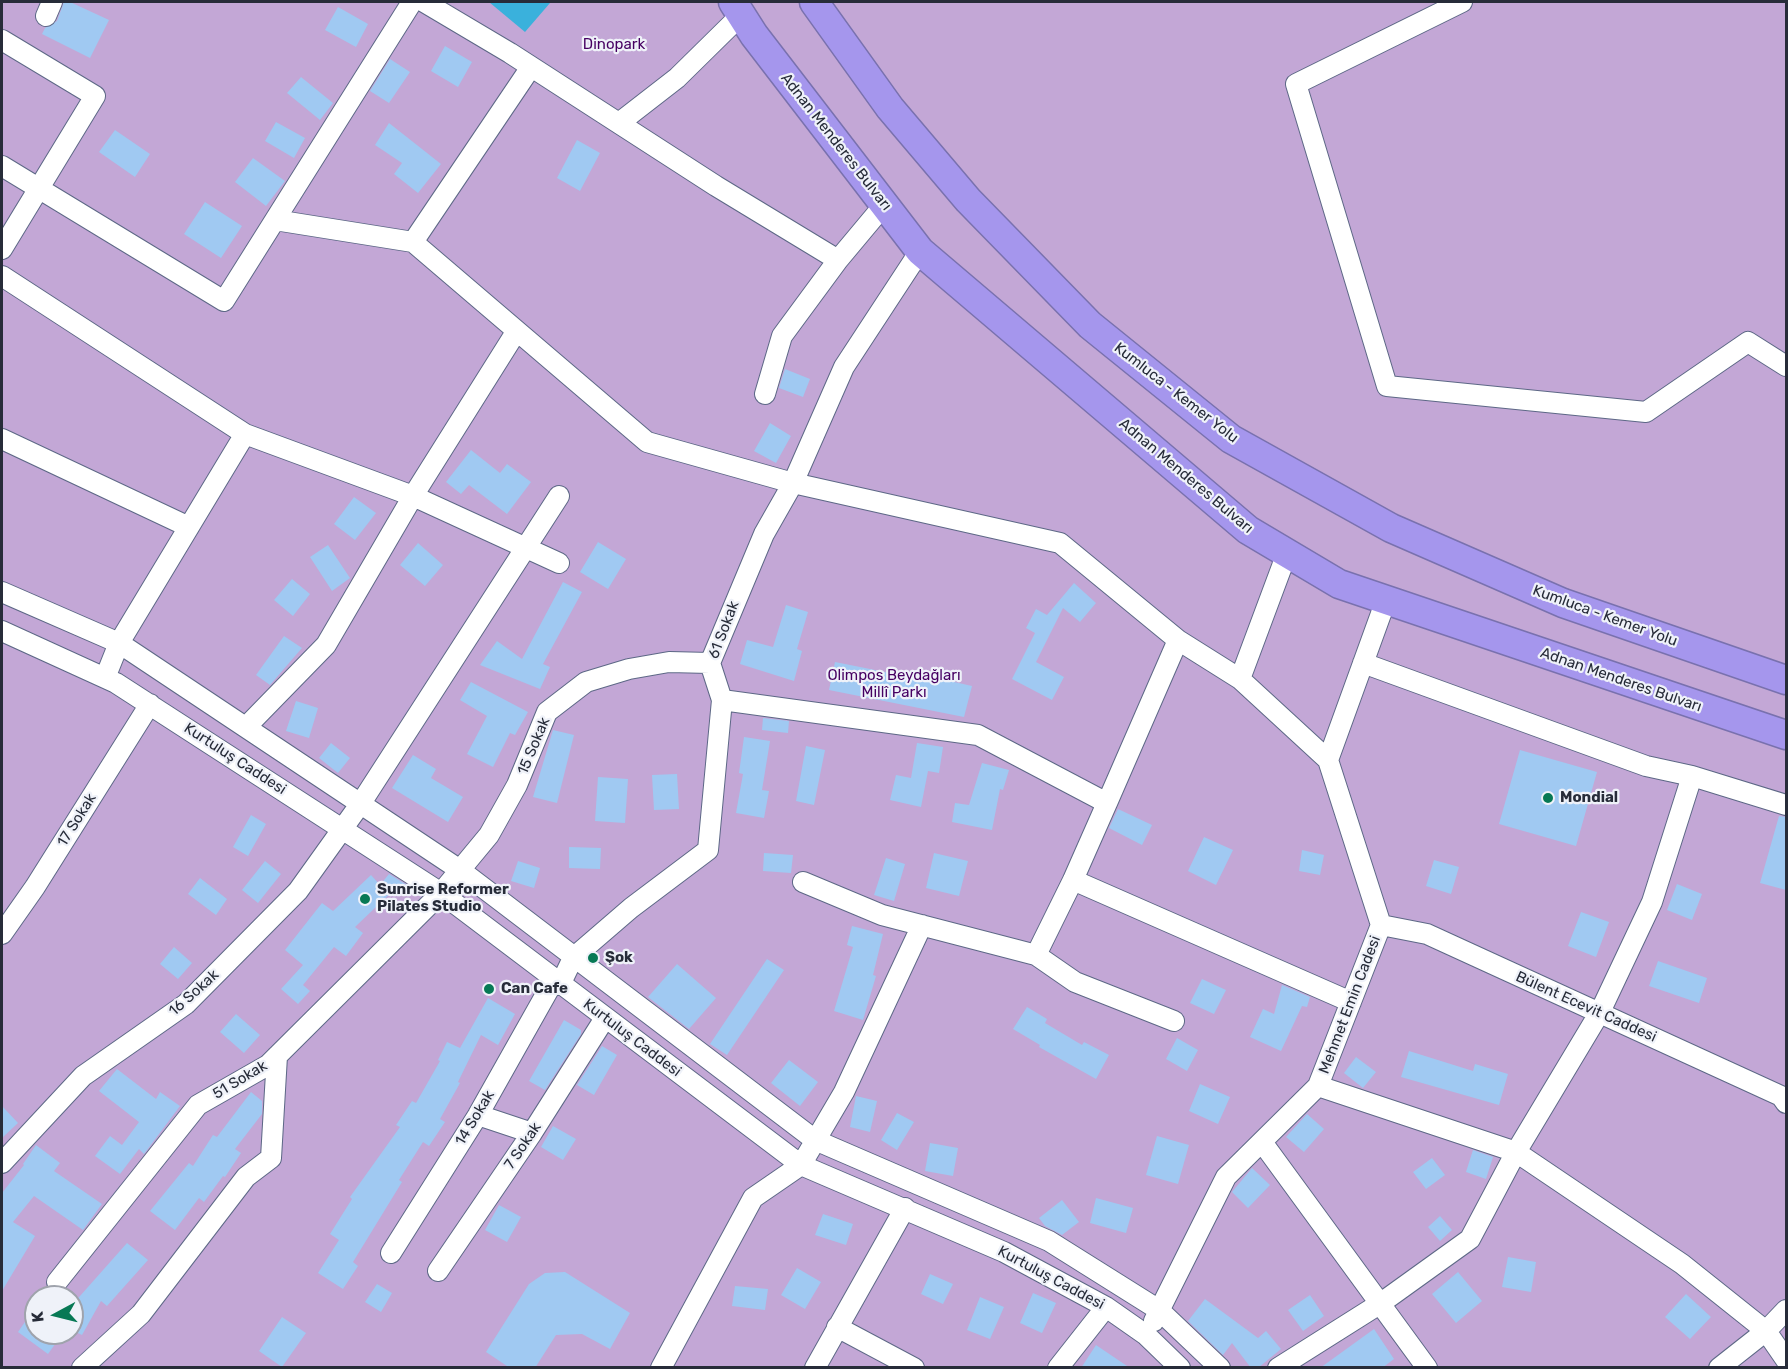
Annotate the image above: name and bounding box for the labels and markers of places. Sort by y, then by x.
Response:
place label: Mondial [1560,789,1618,807]
marker: Mondial [1541,791,1555,805]
place label: Sunrise Reformer Pilates Studio [377,881,509,916]
marker: Sunrise Reformer Pilates Studio [358,892,372,906]
place label: Şok [605,949,633,967]
marker: Şok [586,951,600,965]
place label: Can Cafe [501,980,568,998]
marker: Can Cafe [482,982,496,996]

